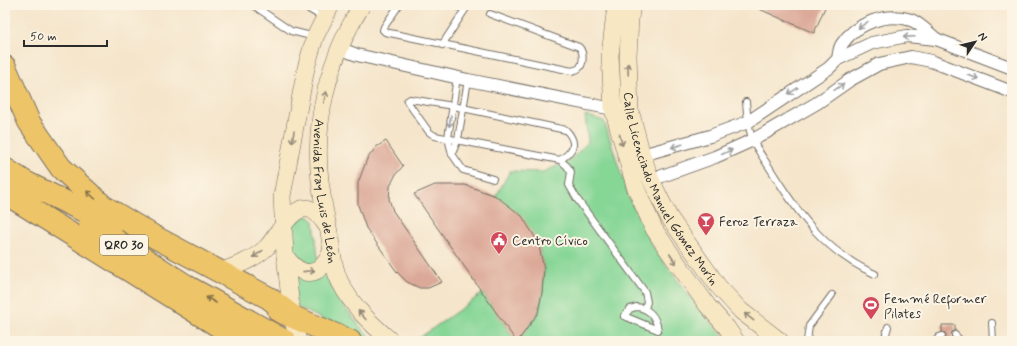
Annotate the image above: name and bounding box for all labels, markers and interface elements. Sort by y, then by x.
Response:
one-way arrow [858,21,869,29]
scale bar [24,22,107,48]
north arrow [955,22,995,62]
text: 50 m [30,29,57,45]
text: N [975,30,990,44]
one-way arrow [903,33,916,41]
one-way arrow [625,63,632,76]
one-way arrow [966,74,978,81]
one-way arrow [834,83,845,91]
one-way arrow [788,87,799,95]
one-way arrow [321,90,329,103]
street label: Calle Licenciado Manuel Gómez Morín [619,92,722,289]
one-way arrow [446,114,454,127]
street label: Avenida Fray Luis de León [308,118,341,265]
one-way arrow [289,130,297,143]
one-way arrow [618,134,626,147]
one-way arrow [670,143,683,150]
one-way arrow [720,147,732,155]
one-way arrow [86,191,96,200]
bar icon: Feroz Terraza [696,211,716,236]
place label: Feroz Terraza [719,214,798,231]
public building icon: Centro Cívico [489,230,509,255]
place label: Centro Cívico [512,233,588,250]
road number: QRO 30 [100,235,148,255]
one-way arrow [253,250,264,258]
one-way arrow [670,253,678,265]
one-way arrow [302,267,315,275]
place label: Femmé Reformer Pilates [884,291,988,323]
one-way arrow [205,295,217,303]
sports icon: Femmé Reformer Pilates [861,295,881,320]
one-way arrow [357,310,367,320]
one-way arrow [744,312,754,321]

